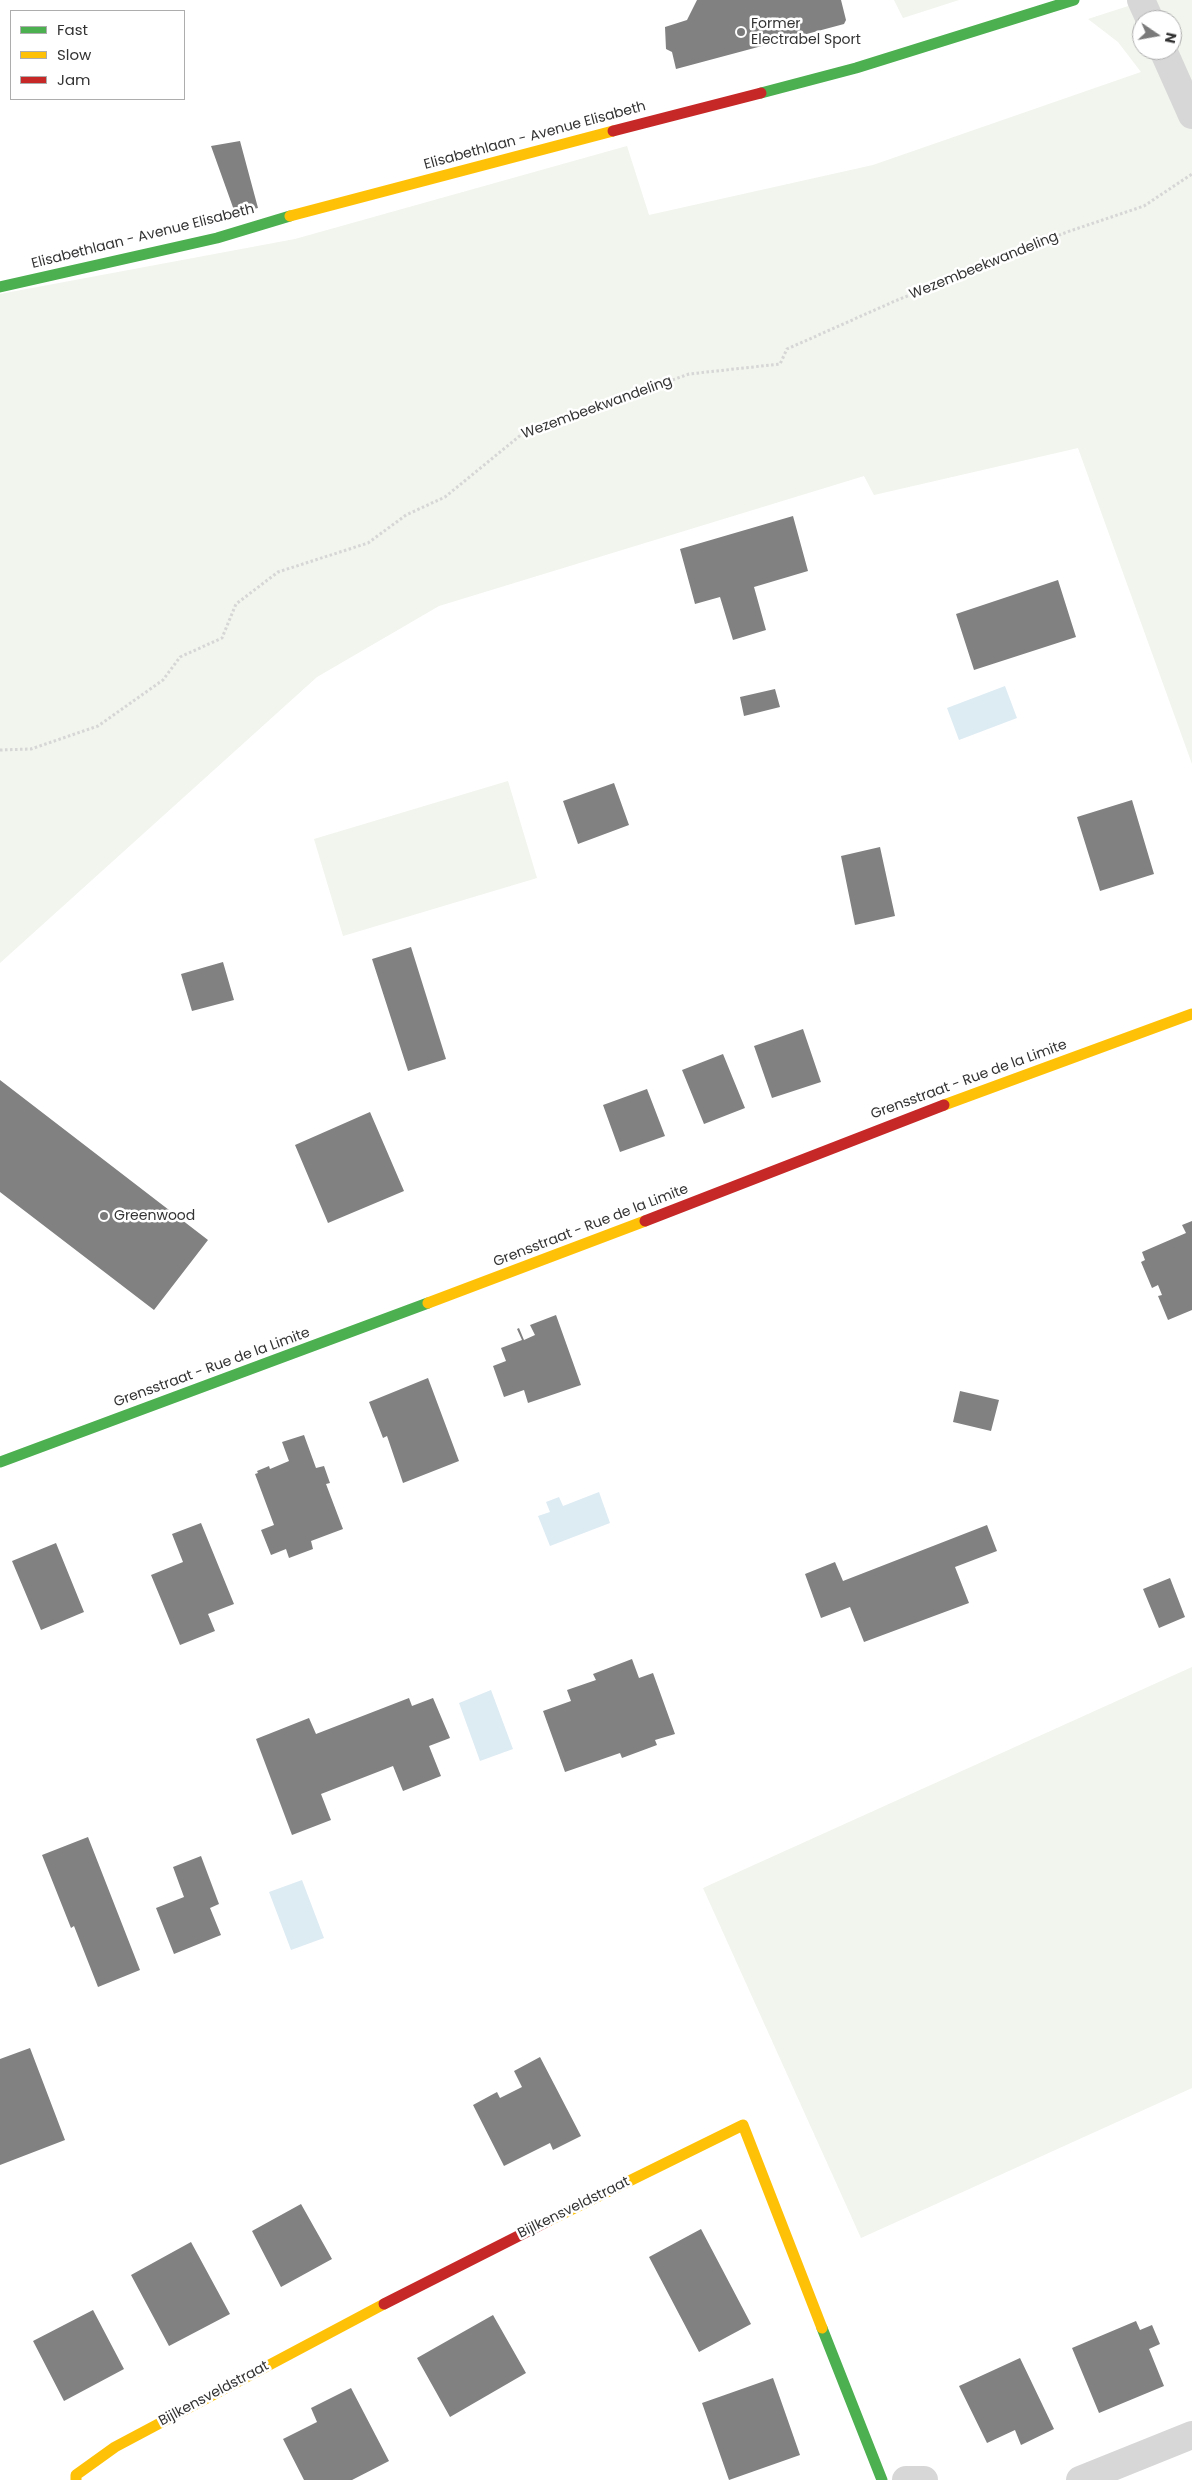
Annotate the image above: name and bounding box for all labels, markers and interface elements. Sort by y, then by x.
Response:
legend [10,10,185,100]
north arrow [1132,10,1182,60]
place label: Former Electrabel Sport [751,16,861,48]
text: Fast [57,19,88,40]
marker: Former Electrabel Sport [735,26,747,38]
text: N [1160,31,1182,45]
text: Slow [57,44,91,65]
text: Jam [57,69,91,90]
street label: Elisabethlaan - Avenue Elisabeth [422,98,648,174]
street label: Elisabethlaan - Avenue Elisabeth [30,201,256,273]
street label: Wezembeekwandeling [907,228,1061,304]
street label: Wezembeekwandeling [519,373,675,443]
street label: Grensstraat - Rue de la Limite [869,1037,1069,1123]
street label: Grensstraat - Rue de la Limite [491,1181,691,1271]
place label: Greenwood [114,1208,195,1224]
marker: Greenwood [98,1210,110,1222]
street label: Grensstraat - Rue de la Limite [112,1325,312,1411]
street label: Bijlkensveldstraat [515,2174,633,2242]
street label: Bijlkensveldstraat [156,2358,272,2430]

